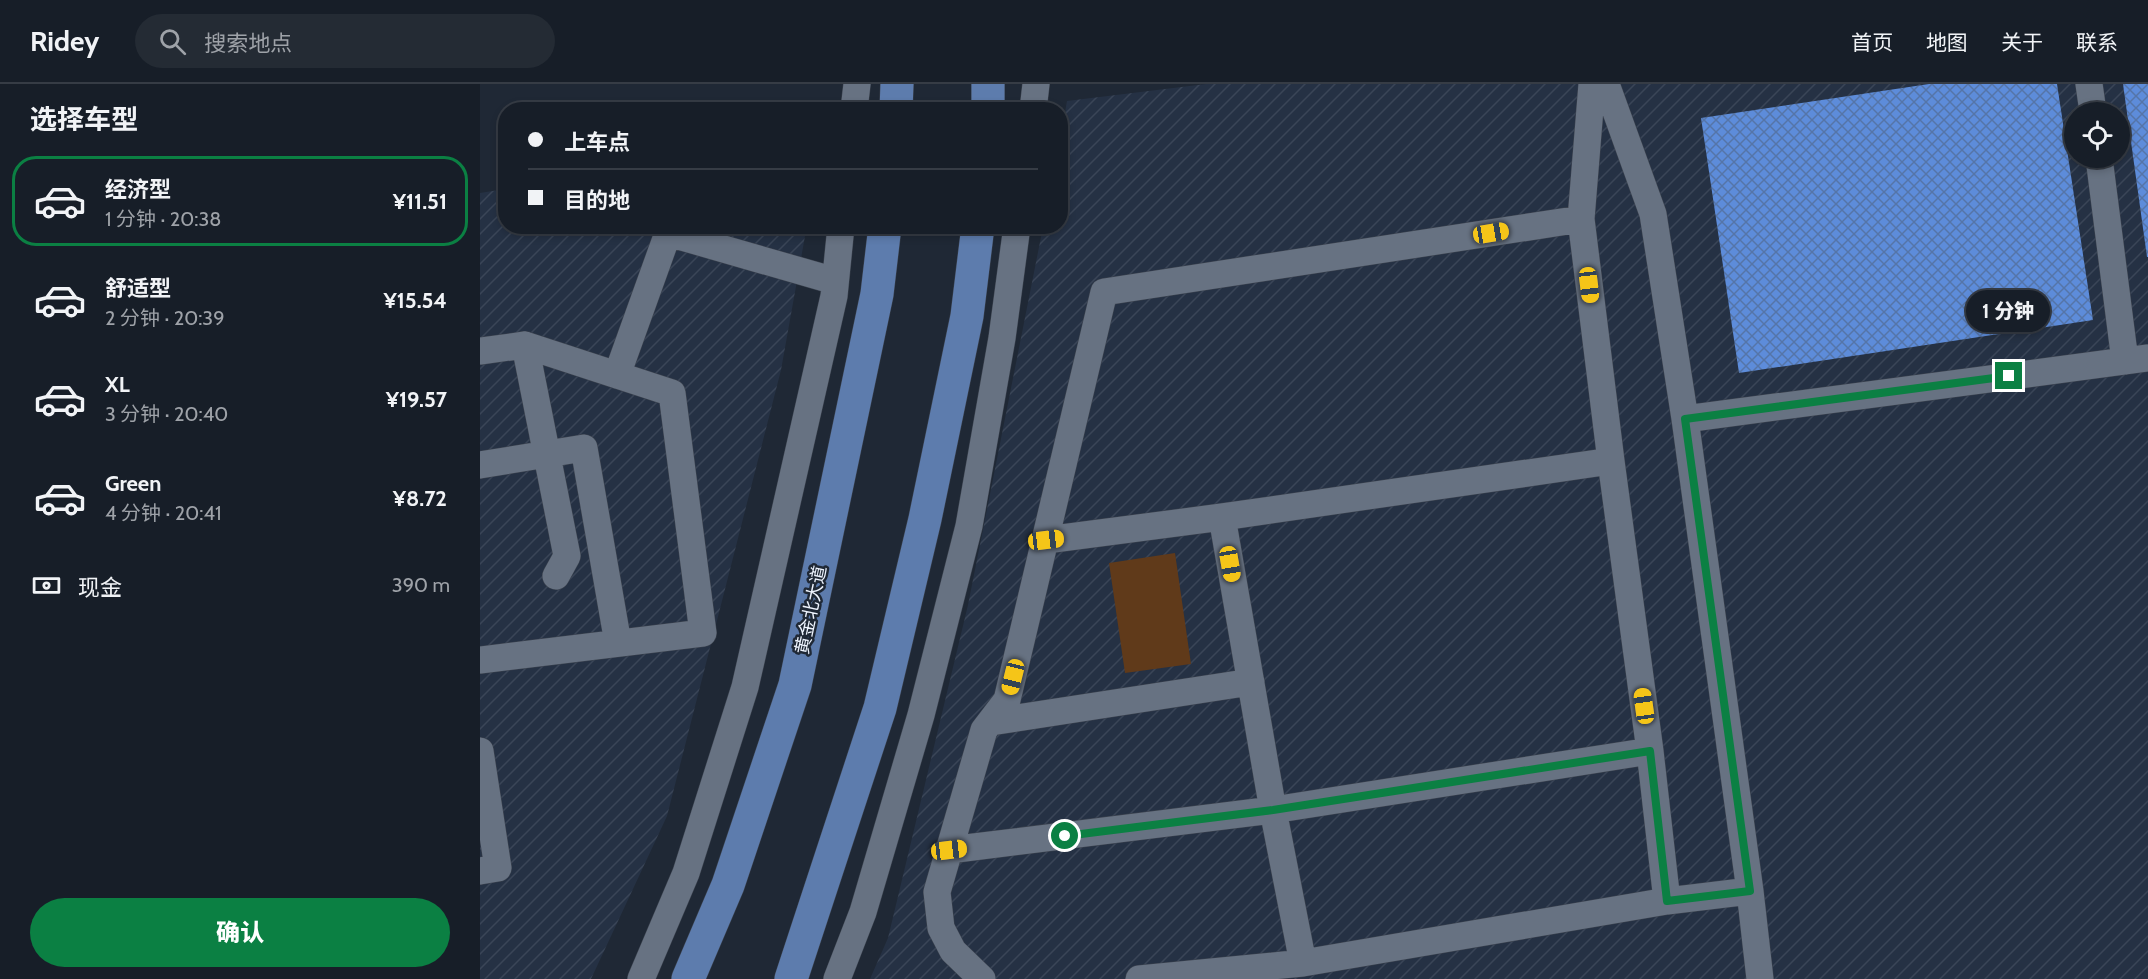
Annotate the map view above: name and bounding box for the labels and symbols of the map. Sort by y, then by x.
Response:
car [1472,221,1510,245]
car [1578,266,1600,304]
callout: 1 分钟 [1967,289,2051,331]
route end [1995,362,2022,389]
car [1027,529,1065,551]
car [1218,545,1242,583]
street label: 黄金北大道 [791,564,831,656]
car [1000,657,1026,697]
car [1633,687,1655,725]
route start [1051,822,1078,849]
car [930,839,968,861]

